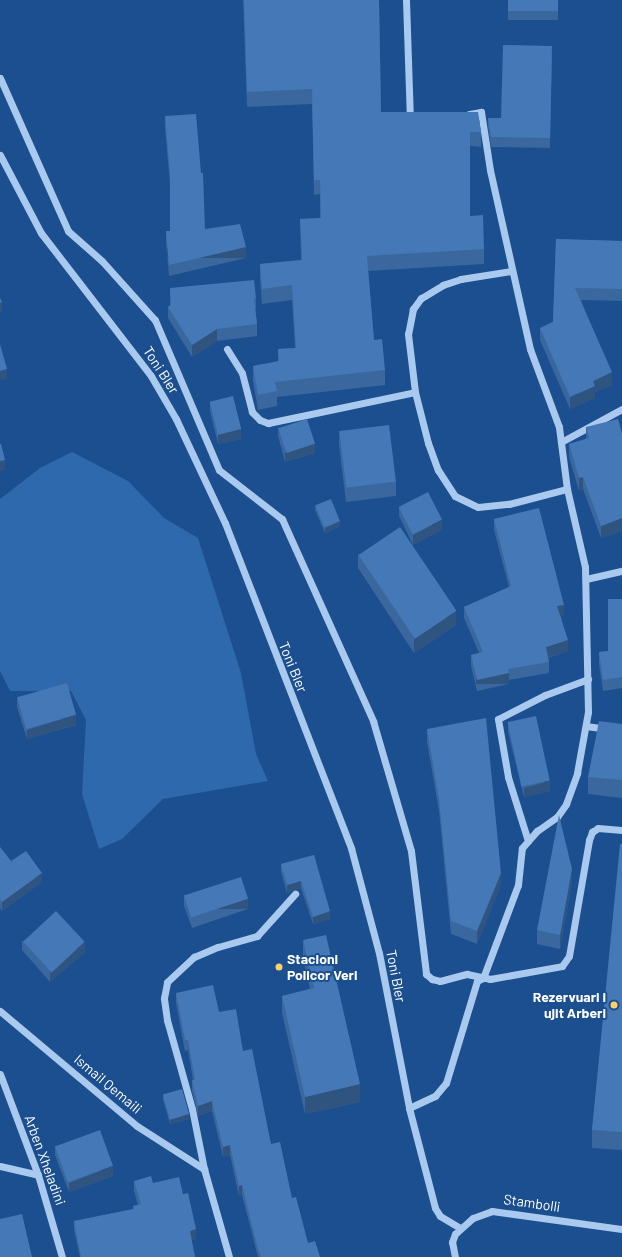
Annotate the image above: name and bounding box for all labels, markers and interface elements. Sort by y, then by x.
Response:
street label: Toni Bler [139,343,183,397]
street label: Toni Bler [275,639,311,695]
street label: Toni Bler [383,948,409,1004]
place label: Stacioni Policor Veri [287,951,358,984]
marker: Stacioni Policor Veri [274,962,284,972]
place label: Rezervuari i ujit Arberi [533,989,606,1022]
marker: Rezervuari i ujit Arberi [609,1000,619,1010]
street label: Ismail Qemaili [71,1051,145,1117]
street label: Arben Xheladini [21,1113,69,1207]
street label: Stambolli [503,1191,561,1215]

